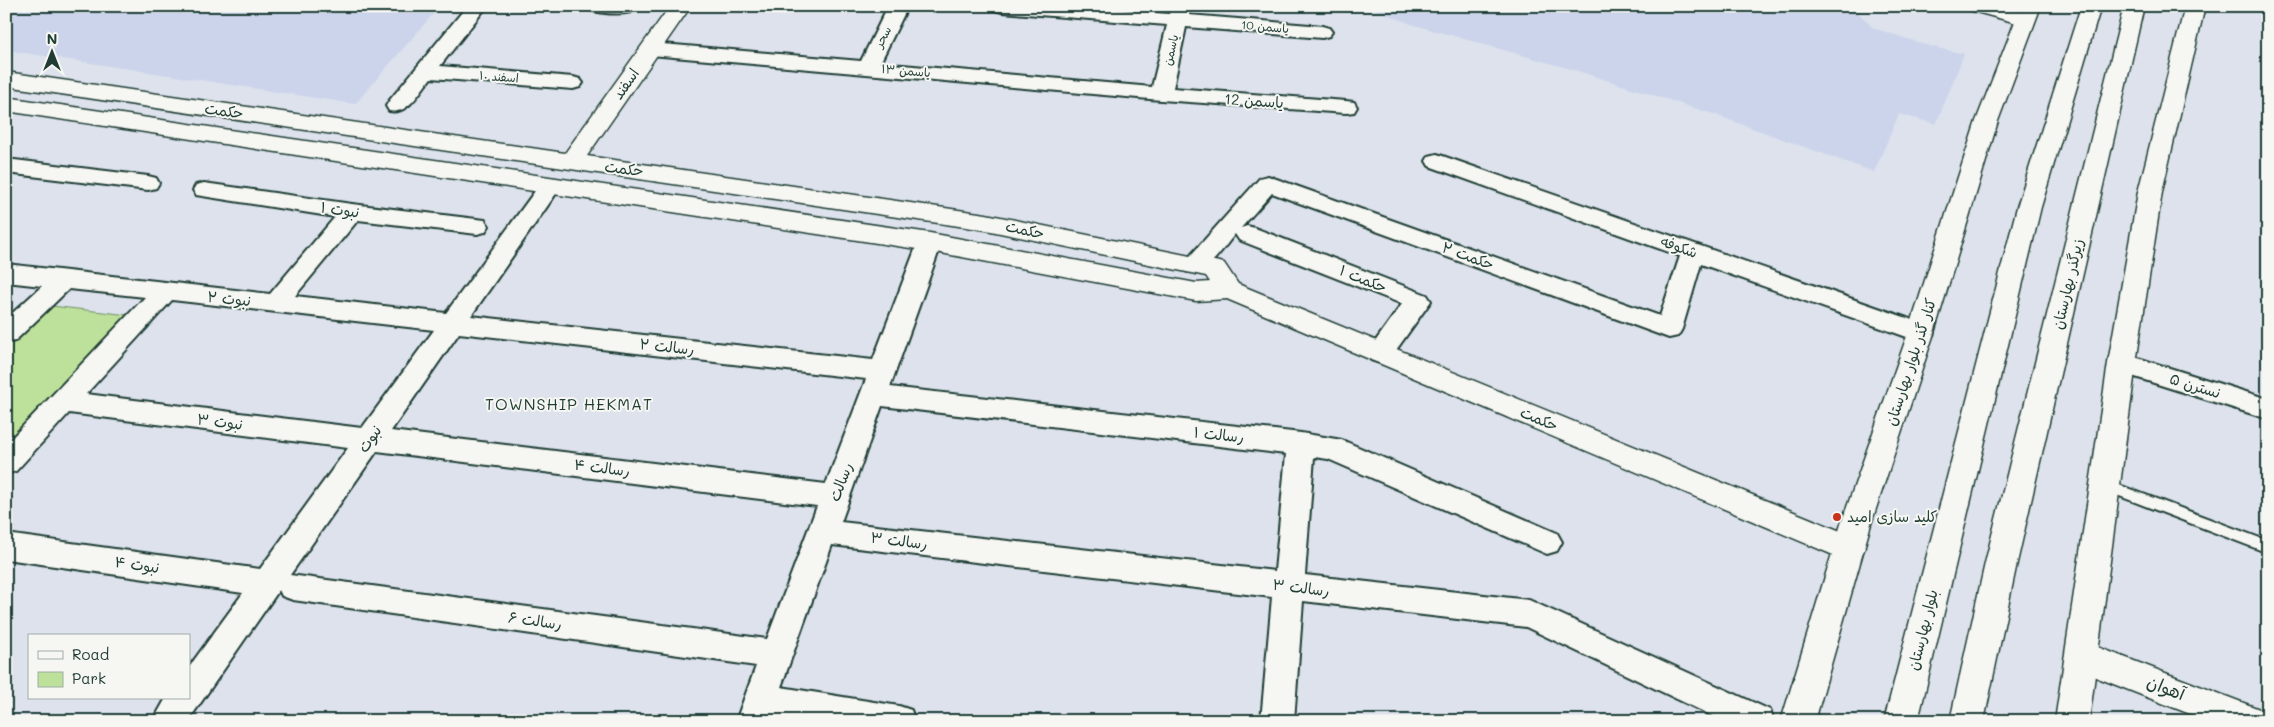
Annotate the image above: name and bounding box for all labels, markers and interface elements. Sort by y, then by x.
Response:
street label: یاسمن 10 [1240,16,1290,36]
street label: سحر [869,23,894,51]
north arrow [28,28,78,78]
text: N [47,29,57,48]
street label: یاسمن [1159,33,1181,67]
street label: یاسمن ۱۳ [881,60,931,80]
street label: اسفند [607,64,643,103]
street label: اسفند ۱۰ [479,67,519,85]
street label: یاسمن 12 [1224,88,1284,112]
street label: حکمت [203,97,245,123]
street label: حکمت [603,156,645,180]
street label: نبوت ۱ [319,196,361,222]
street label: حکمت [1004,215,1046,243]
street label: شکوفه [1658,230,1701,262]
street label: حکمت ۲ [1439,236,1497,274]
street label: زیرگذر بهارستان [2047,236,2087,331]
street label: حکمت ۱ [1337,260,1390,297]
street label: نبوت ۲ [206,286,252,310]
street label: کنار گذر بلوار بهارستان [1880,295,1940,428]
street label: رسالت ۲ [639,333,696,359]
street label: نسترن ۵ [2167,368,2223,402]
district label: TOWNSHIP HEKMAT [485,393,653,414]
street label: حکمت [1517,401,1561,435]
street label: نبوت ۳ [196,408,244,434]
street label: نبوت [353,421,386,456]
street label: رسالت ۱ [1193,421,1245,447]
street label: رسالت ۴ [573,454,631,480]
street label: رسالت [824,459,857,504]
place label: کلید سازی امید [1847,506,1937,526]
marker: کلید سازی امید [1831,511,1843,523]
street label: رسالت ۳ [869,527,929,553]
street label: نبوت ۴ [113,551,161,577]
street label: رسالت ۳ [1271,574,1331,600]
street label: بلوار بهارستان [1902,587,1942,672]
street label: رسالت ۶ [507,606,563,634]
legend [28,634,190,700]
text: Road [72,644,109,664]
text: Park [72,668,106,688]
street label: آهوان [2144,669,2190,706]

